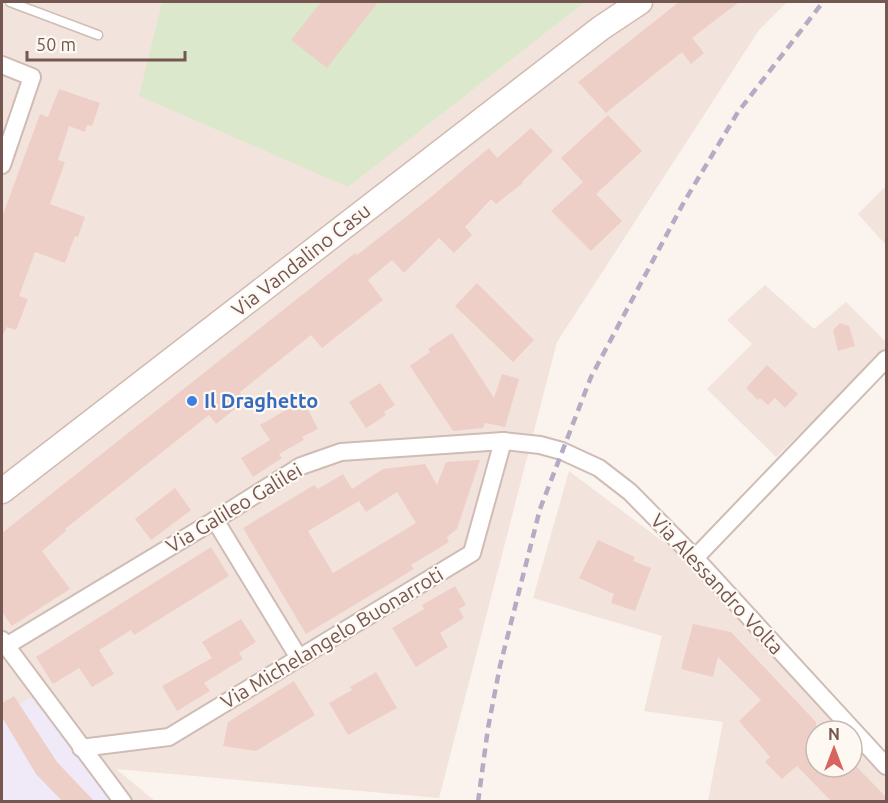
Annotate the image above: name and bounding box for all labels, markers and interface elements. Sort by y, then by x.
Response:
scale bar [27,24,184,62]
text: 50 m [36,34,76,54]
street label: Via Vandalino Casu [227,198,375,321]
place label: Il Draghetto [204,389,318,412]
marker: Il Draghetto [185,394,199,408]
street label: Via Galileo Galilei [162,458,306,557]
street label: Via Alessandro Volta [646,509,789,659]
street label: Via Michelangelo Buonarroti [216,562,447,713]
north arrow [804,719,864,779]
text: N [828,725,840,743]

